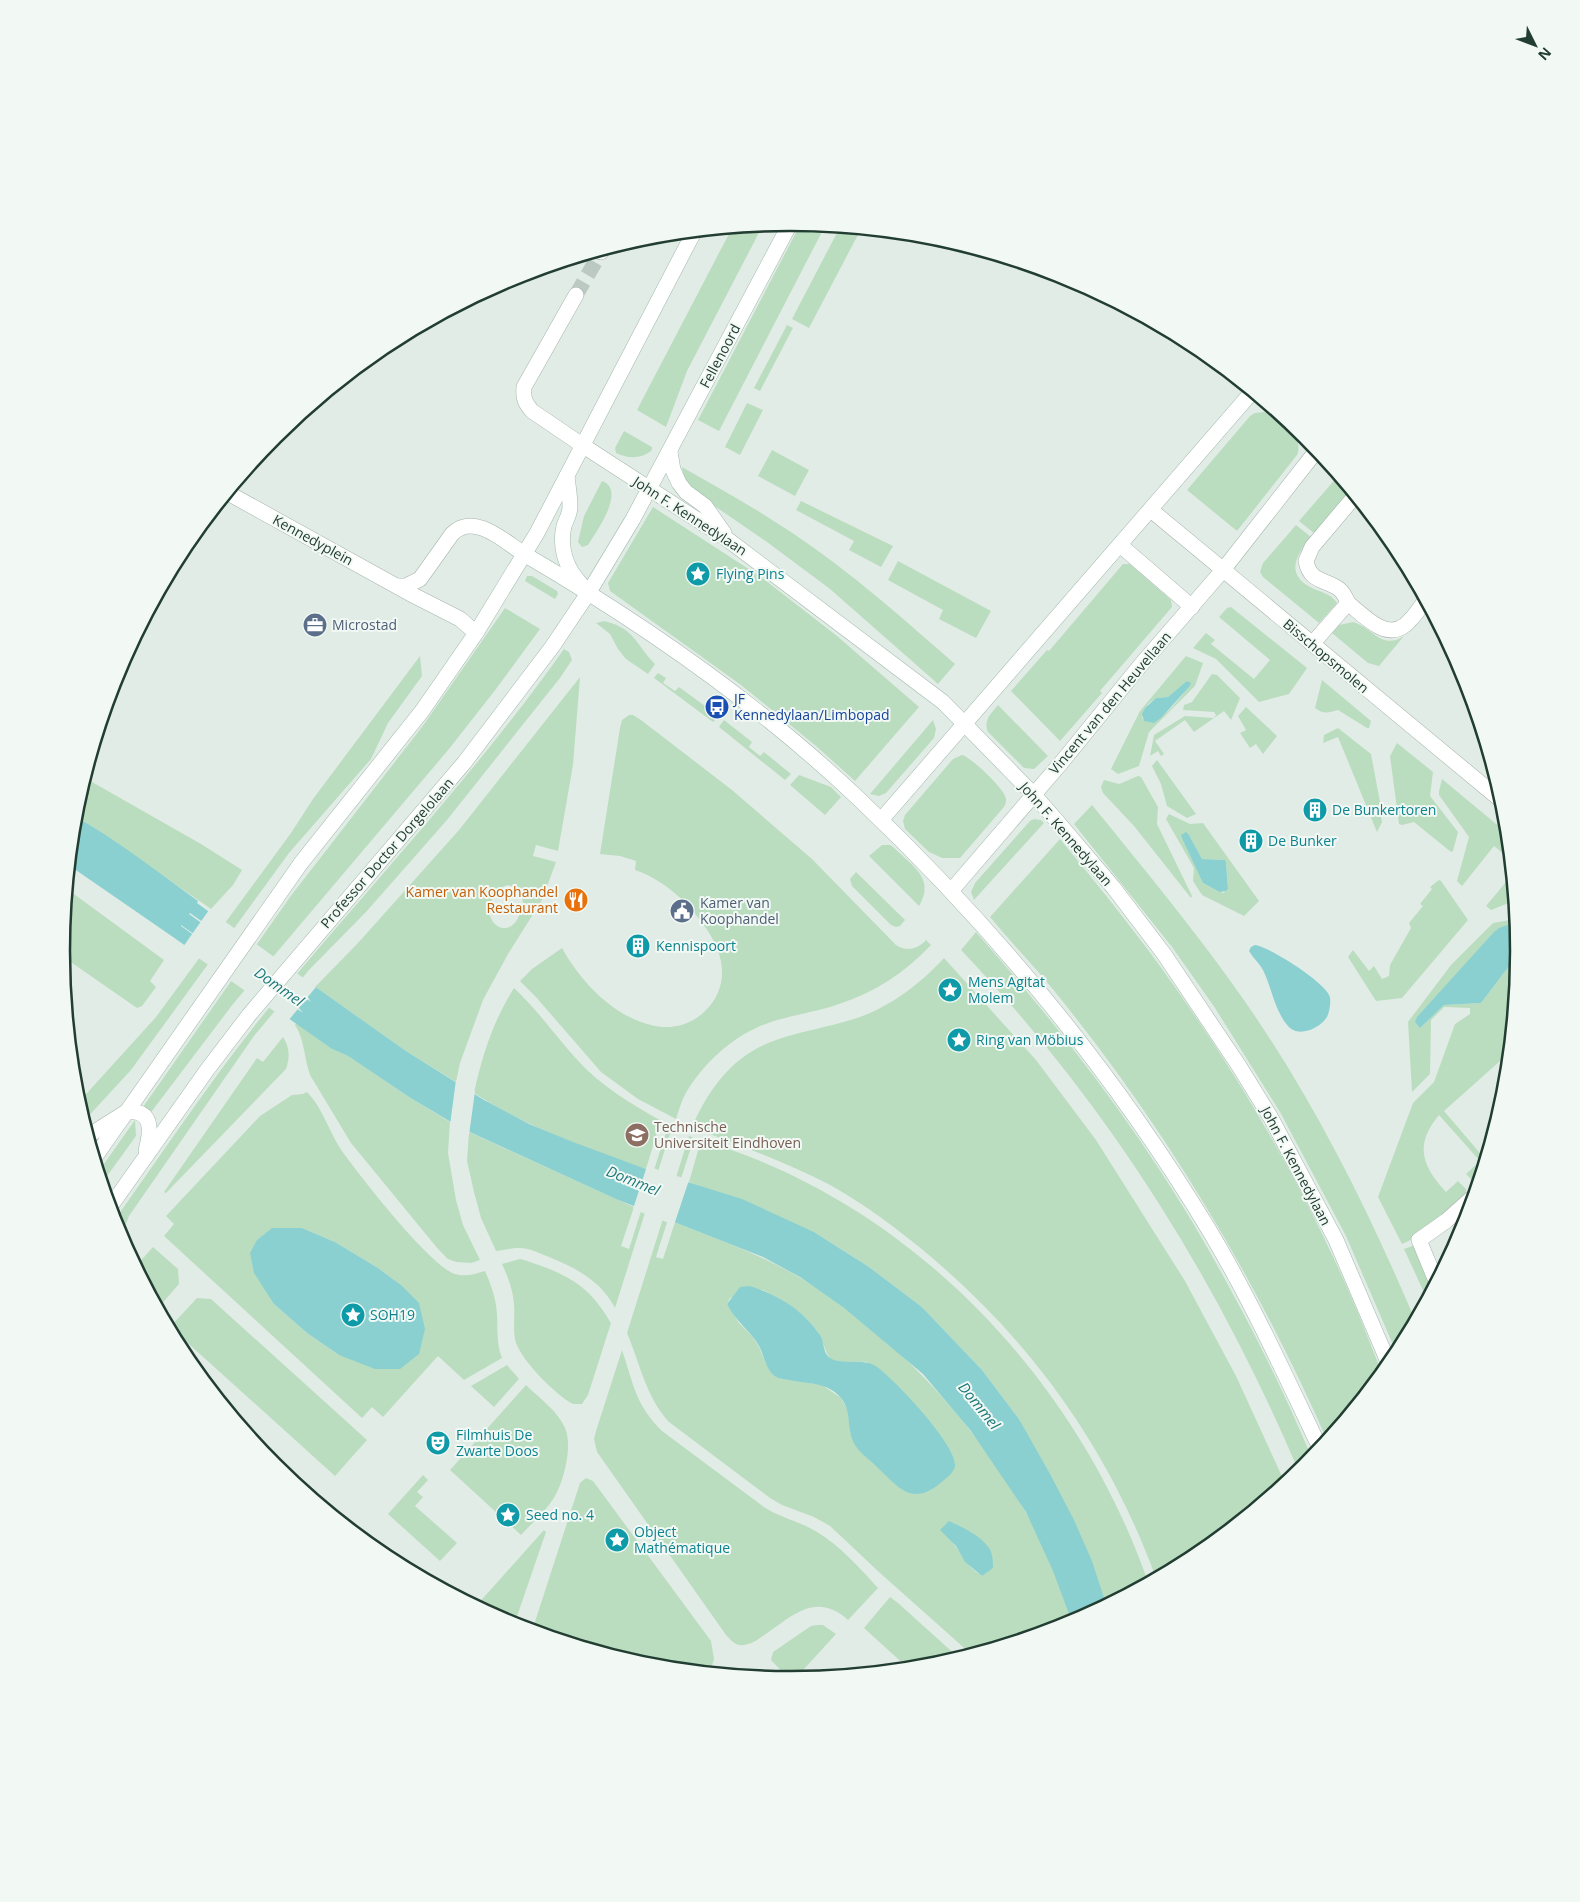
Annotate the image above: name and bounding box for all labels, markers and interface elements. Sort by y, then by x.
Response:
north arrow [1510,20,1560,70]
text: N [1534,43,1556,65]
street label: Fellenoord [695,321,744,391]
street label: John F. Kennedylaan [628,471,751,560]
street label: Kennedyplein [270,510,357,569]
place icon: Flying Pins [685,561,711,587]
place label: Flying Pins [716,564,785,583]
office icon: Microstad [302,612,328,638]
street label: Bisschopsmolen [1280,614,1373,697]
place label: Microstad [332,615,397,634]
street label: Vincent van den Heuvellaan [1044,627,1175,778]
place label: JF Kennedylaan/Limbopad [732,689,890,724]
bus stop icon: JF Kennedylaan/Limbopad [704,694,730,720]
street label: Professor Doctor Dorgelolaan [316,773,457,932]
street label: John F. Kennedylaan [1015,776,1117,890]
building icon: De Bunkertoren [1302,797,1328,823]
place label: De Bunkertoren [1332,800,1436,819]
building icon: De Bunker [1238,828,1264,854]
place label: De Bunker [1268,831,1337,850]
place label: Kamer van Koophandel Restaurant [406,882,558,917]
restaurant icon: Kamer van Koophandel Restaurant [563,887,589,913]
place label: Kamer van Koophandel [700,893,779,928]
public building icon: Kamer van Koophandel [669,898,695,924]
building icon: Kennispoort [625,933,651,959]
place label: Kennispoort [656,936,736,955]
water label: Dommel [251,962,309,1011]
place label: Mens Agitat Molem [968,972,1045,1007]
place icon: Mens Agitat Molem [937,977,963,1003]
place icon: Ring van Möbius [946,1027,972,1053]
place label: Ring van Möbius [976,1030,1084,1049]
street label: John F. Kennedylaan [1256,1101,1336,1229]
place label: Technische Universiteit Eindhoven [654,1117,801,1152]
school or university icon: Technische Universiteit Eindhoven [624,1122,650,1148]
water label: Dommel [604,1160,664,1200]
place icon: SOH19 [340,1302,366,1328]
place label: SOH19 [370,1305,415,1324]
water label: Dommel [954,1377,1006,1434]
place label: Filmhuis De Zwarte Doos [456,1425,539,1460]
theatre icon: Filmhuis De Zwarte Doos [425,1430,451,1456]
place icon: Seed no. 4 [495,1502,521,1528]
place label: Seed no. 4 [526,1505,594,1524]
place label: Object Mathématique [634,1522,730,1557]
place icon: Object Mathématique [604,1527,630,1553]

